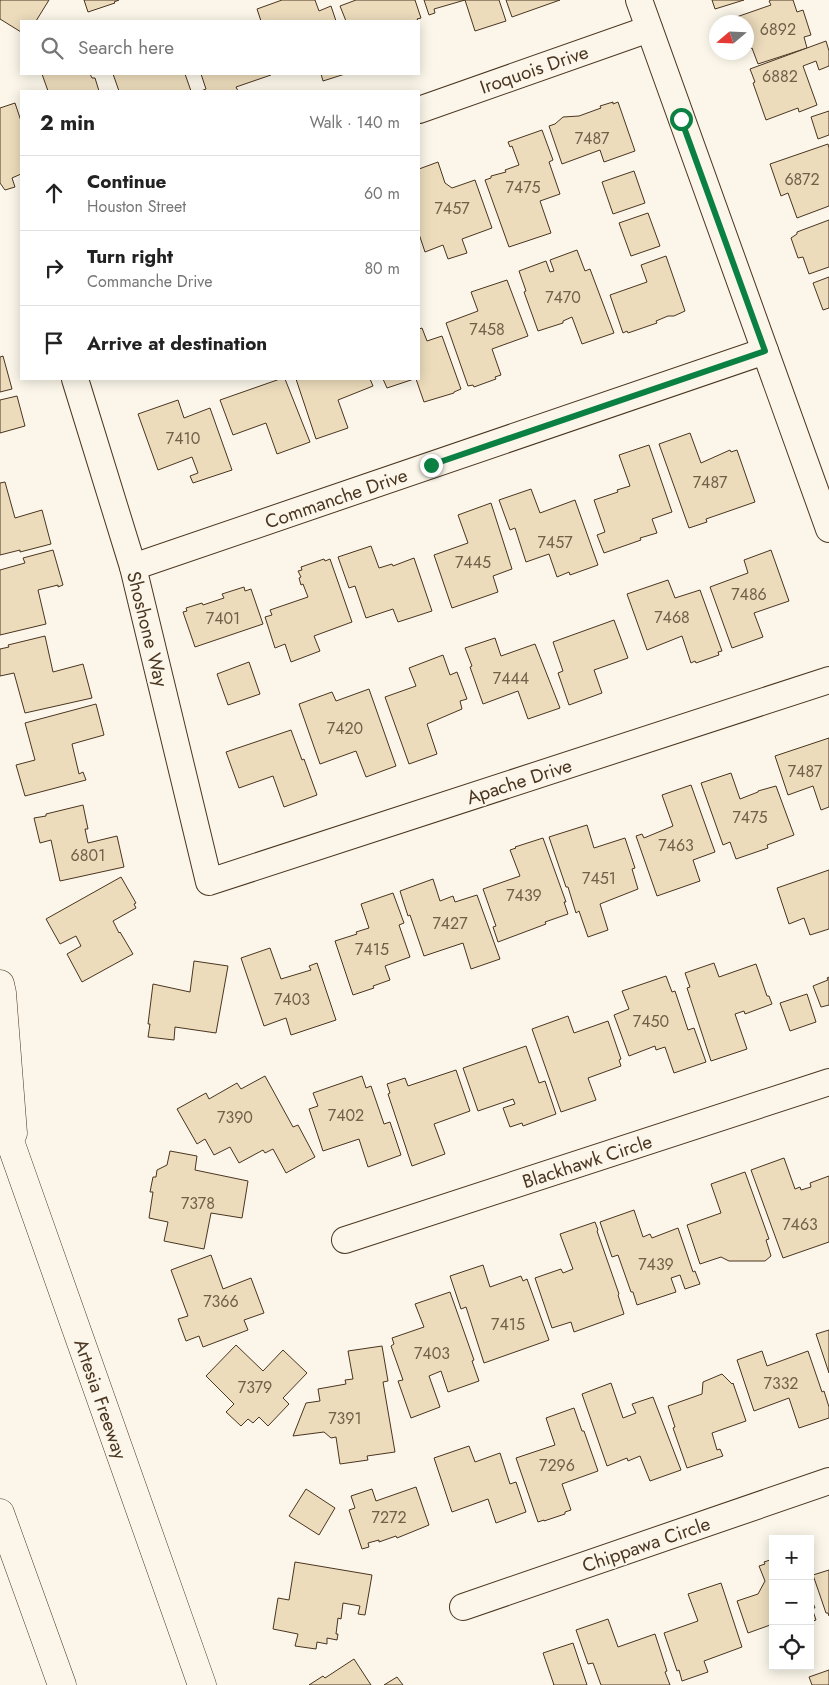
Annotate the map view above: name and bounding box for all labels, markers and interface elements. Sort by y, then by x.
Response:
north arrow [709,15,754,60]
house number: 6892 [760,18,796,41]
search box [20,20,420,75]
icon: search [38,34,66,62]
text: Search here [78,34,174,61]
street label: Iroquois Drive [476,38,592,101]
house number: 6882 [762,65,798,88]
text: 2 min [40,108,95,138]
route start [670,108,693,131]
text: Walk · 140 m [310,111,400,134]
house number: 7487 [575,127,610,150]
text: Continue [87,168,166,195]
house number: 6872 [784,168,820,191]
house number: 7475 [505,176,541,199]
icon: ahead [40,179,68,207]
text: 60 m [364,182,400,205]
text: Houston Street [87,195,186,218]
house number: 7457 [434,197,470,220]
text: Turn right [87,243,173,270]
icon: right [40,254,68,282]
text: 80 m [364,257,400,280]
text: Commanche Drive [87,270,212,293]
house number: 7470 [545,286,581,309]
house number: 7458 [469,318,505,341]
icon: arrive [40,329,68,357]
text: Arrive at destination [87,330,267,357]
house number: 7410 [166,427,200,450]
route end [420,454,443,477]
street label: Commanche Drive [261,461,411,535]
house number: 7487 [693,471,728,494]
house number: 7457 [537,531,573,554]
house number: 7445 [455,551,491,574]
street label: Shoshone Way [120,568,175,691]
house number: 7486 [731,583,767,606]
house number: 7468 [654,606,690,629]
house number: 7401 [206,607,240,630]
house number: 7444 [493,667,529,690]
house number: 7420 [327,717,363,740]
street label: Apache Drive [463,752,575,811]
house number: 7487 [788,760,823,783]
house number: 7475 [732,806,768,829]
house number: 7463 [658,834,694,857]
house number: 6801 [71,844,105,867]
house number: 7451 [582,867,616,890]
house number: 7439 [506,884,542,907]
house number: 7427 [432,912,468,935]
house number: 7415 [355,938,389,961]
house number: 7403 [274,988,310,1011]
house number: 7450 [633,1010,669,1033]
house number: 7402 [328,1104,364,1127]
house number: 7390 [217,1106,253,1129]
street label: Blackhawk Circle [519,1128,656,1195]
house number: 7378 [181,1192,215,1215]
house number: 7463 [782,1213,818,1236]
house number: 7439 [638,1253,674,1276]
house number: 7366 [203,1290,239,1313]
house number: 7415 [491,1313,525,1336]
street label: Artesia Freeway [67,1335,134,1464]
house number: 7403 [414,1342,450,1365]
house number: 7332 [764,1372,798,1395]
house number: 7379 [238,1376,272,1399]
house number: 7391 [328,1407,362,1430]
house number: 7296 [539,1454,575,1477]
house number: 7272 [371,1506,407,1529]
street label: Chippawa Circle [578,1510,714,1579]
map controls [769,1535,814,1670]
button: + [769,1535,814,1580]
button: − [769,1580,814,1625]
button: locate [769,1625,814,1670]

